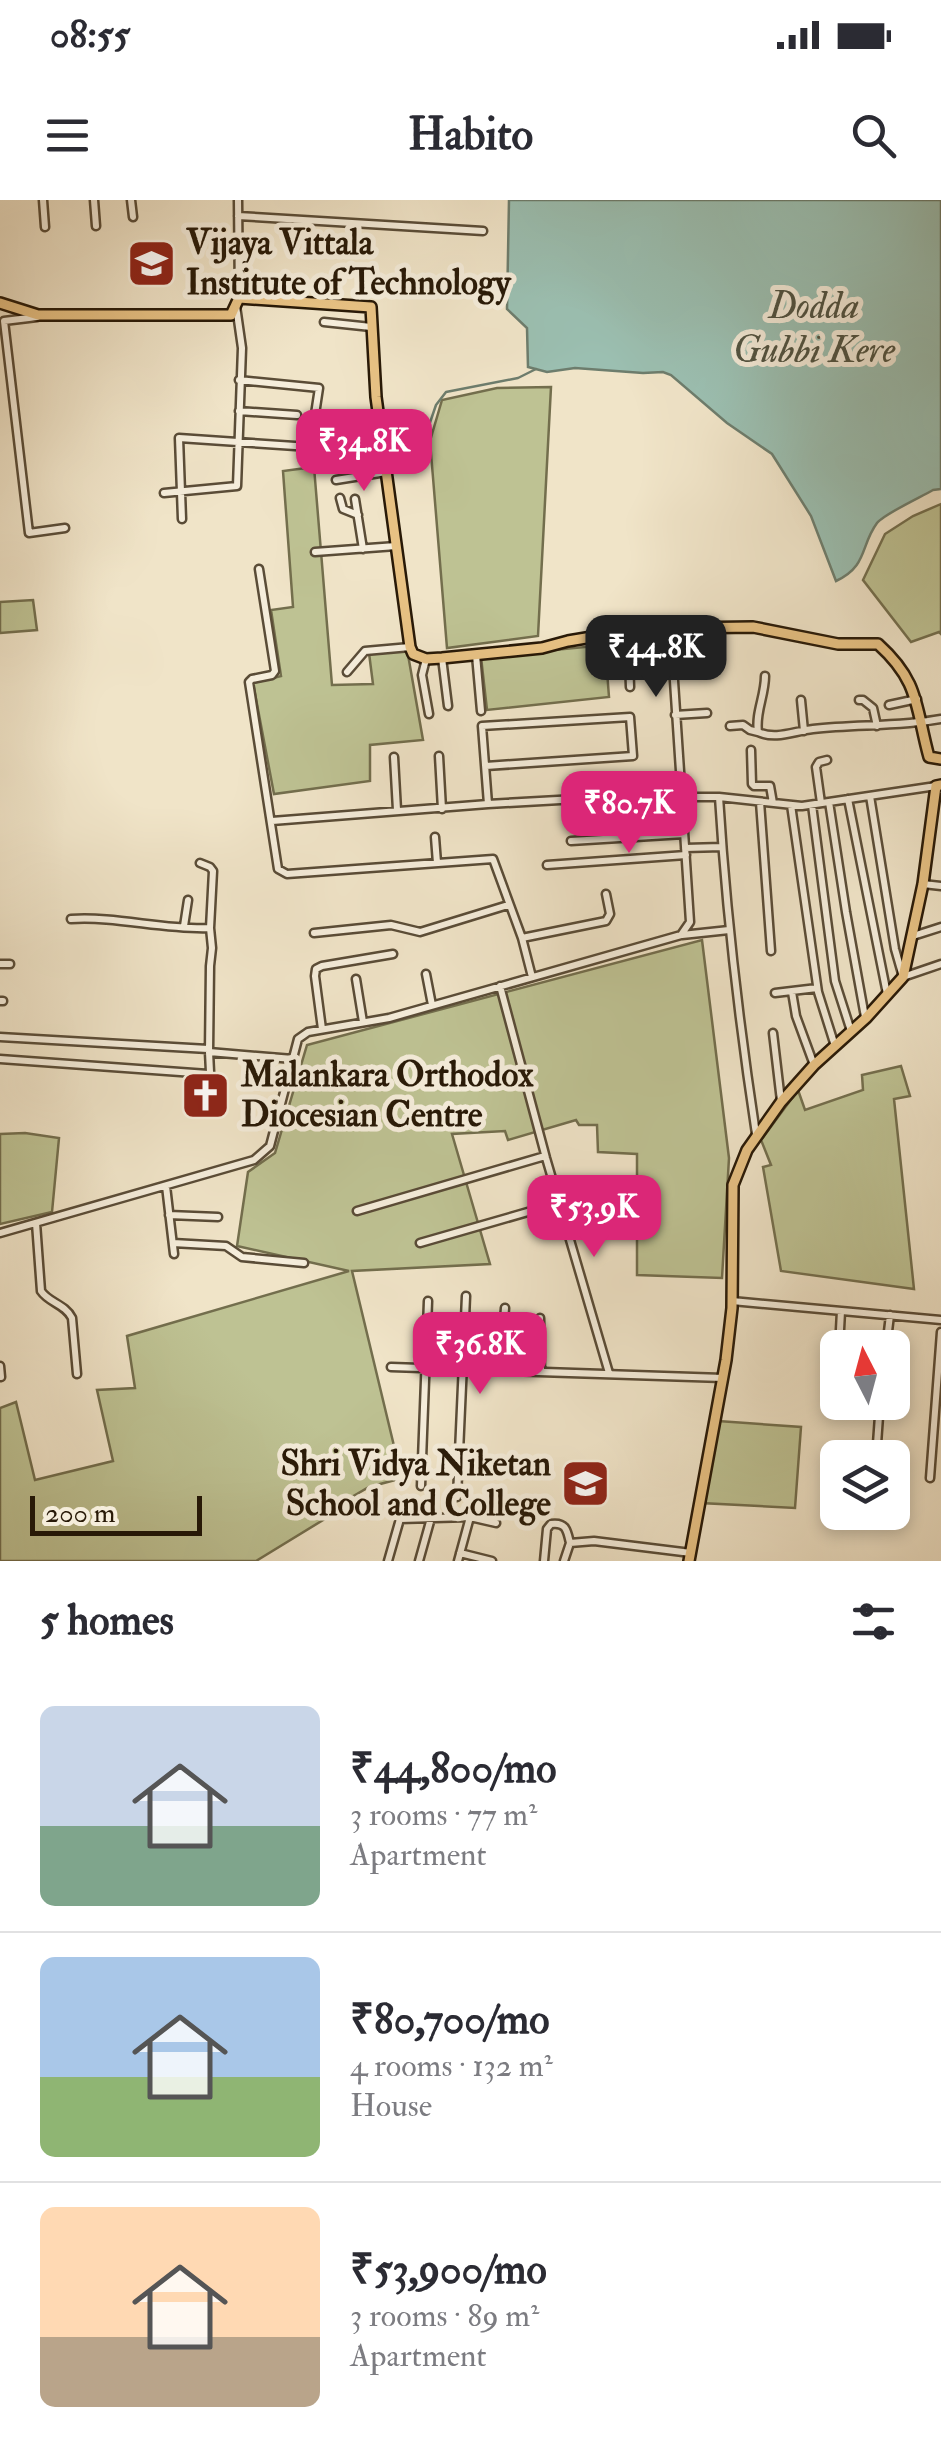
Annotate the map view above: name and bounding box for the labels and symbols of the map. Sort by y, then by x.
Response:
place label: Vijaya Vittala Institute of Technology [185,221,512,306]
school or university icon: Vijaya Vittala Institute of Technology [125,237,177,289]
water label: Dodda Gubbi Kere [733,282,895,374]
pin: ₹34.8K [283,409,445,494]
pin: ₹44.8K [575,615,737,700]
pin: ₹80.7K [548,771,710,856]
place label: Malankara Orthodox Diocesian Centre [240,1053,534,1137]
church icon: Malankara Orthodox Diocesian Centre [180,1069,232,1121]
pin: ₹53.9K [513,1175,675,1260]
pin: ₹36.8K [399,1312,561,1397]
north arrow [820,1330,910,1420]
place label: Shri Vidya Niketan School and College [280,1442,551,1526]
school or university icon: Shri Vidya Niketan School and College [560,1458,612,1510]
scale bar [30,1491,202,1536]

